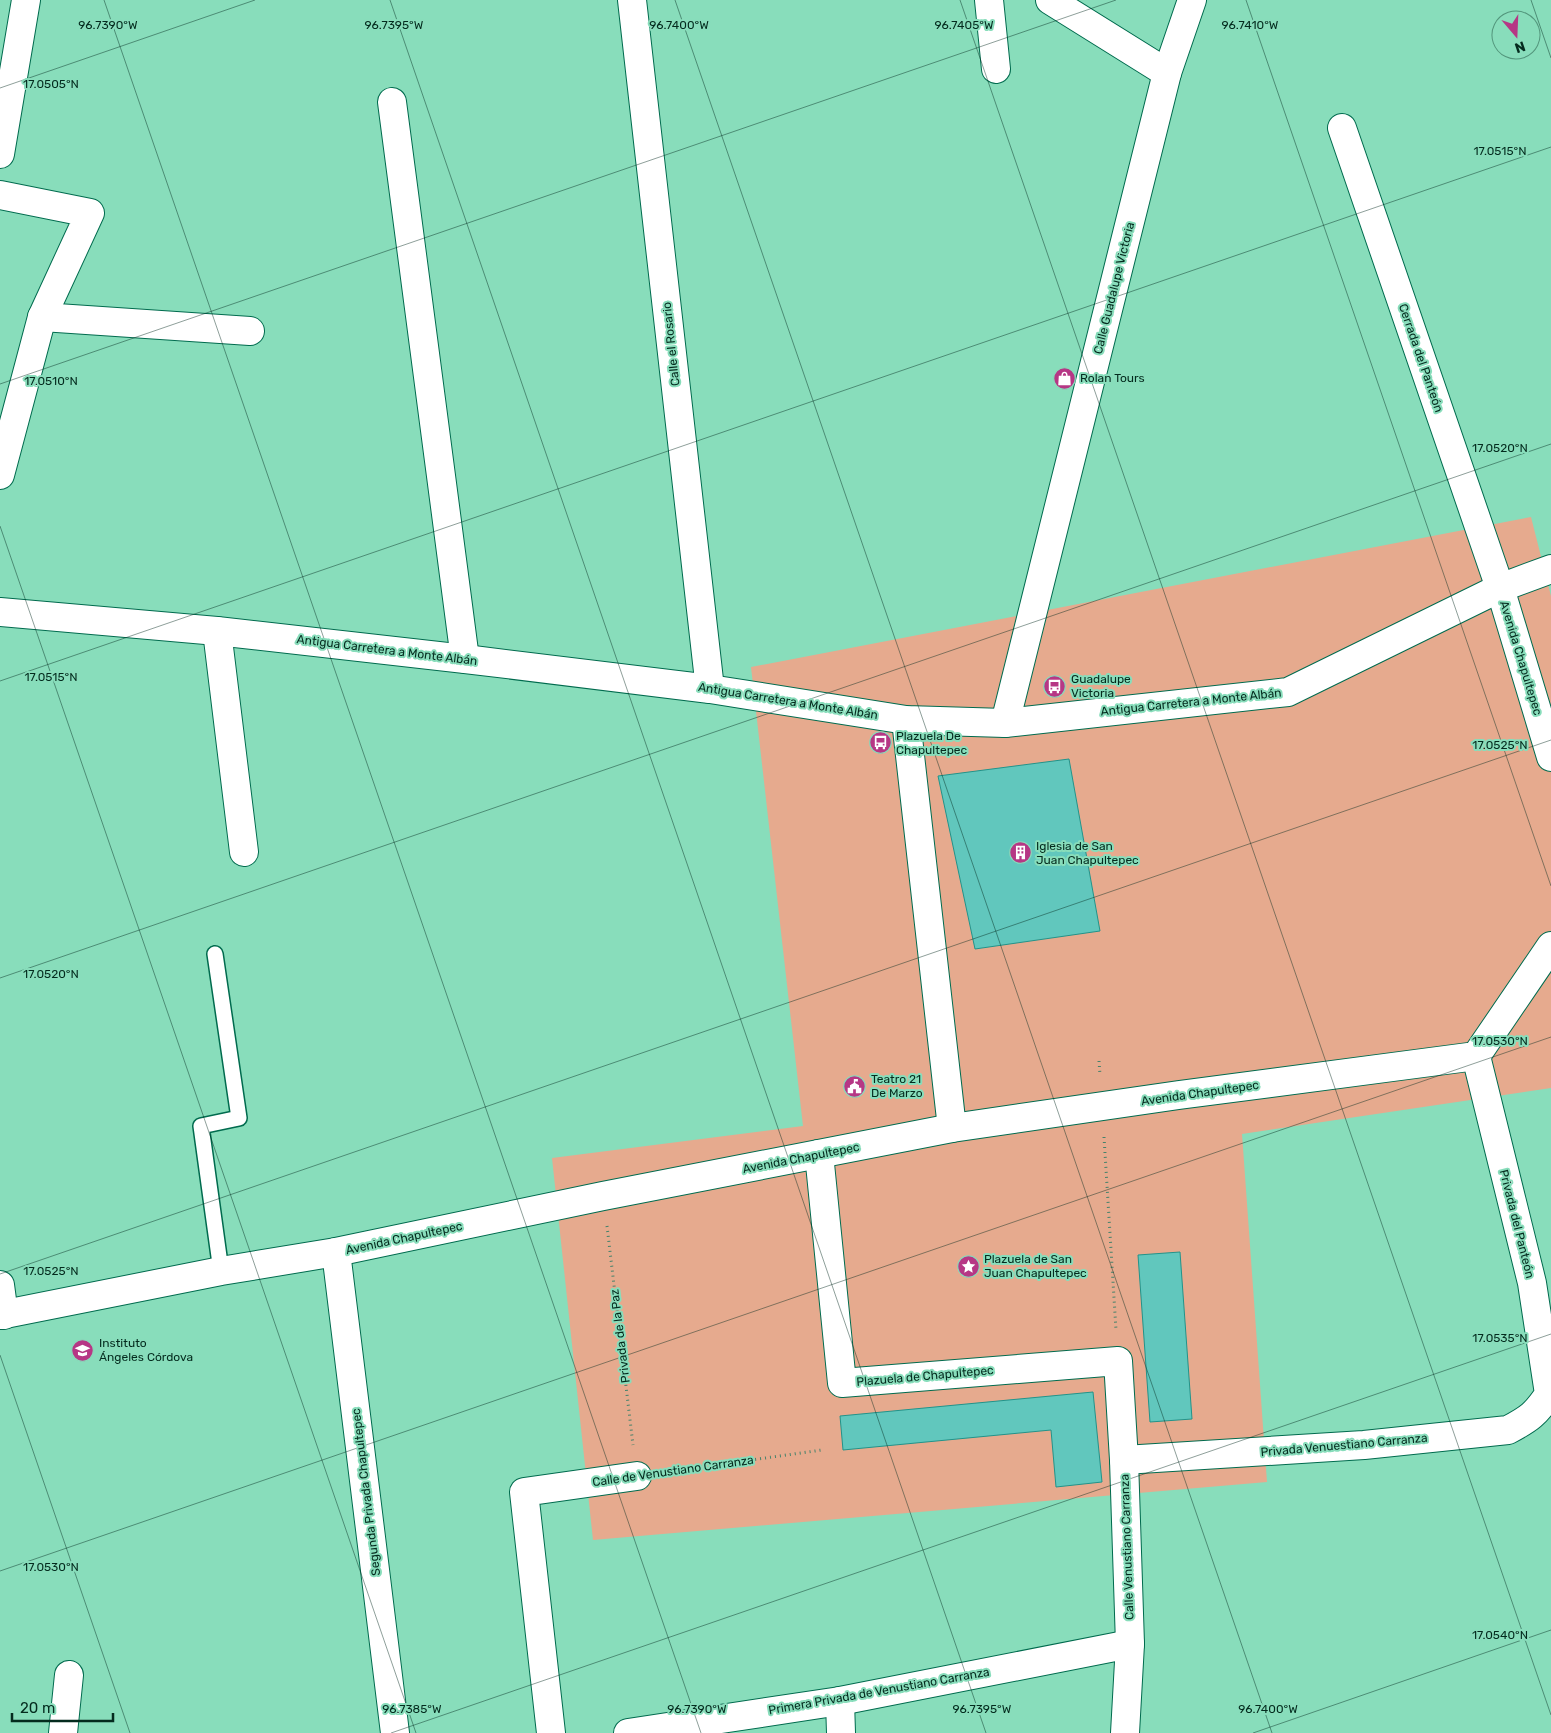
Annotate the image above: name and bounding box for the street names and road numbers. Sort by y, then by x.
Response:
street label: Calle Guadalupe Victoria [1091,221,1137,355]
street label: Calle el Rosario [660,301,682,387]
street label: Cerrada del Panteón [1396,302,1446,414]
street label: Avenida Chapultepec [1497,599,1545,717]
street label: Antigua Carretera a Monte Albán [296,632,478,668]
street label: Antigua Carretera a Monte Albán [697,680,879,722]
street label: Antigua Carretera a Monte Albán [1100,686,1282,718]
street label: Avenida Chapultepec [1140,1078,1260,1108]
street label: Avenida Chapultepec [741,1140,861,1176]
street label: Privada del Panteón [1497,1168,1537,1280]
street label: Avenida Chapultepec [344,1219,464,1257]
street label: Privada de la Paz [607,1288,633,1384]
street label: Plazuela de Chapultepec [856,1363,995,1389]
street label: Segunda Privada Chapultepec [349,1407,383,1577]
street label: Privada Venuestiano Carranza [1260,1431,1428,1459]
street label: Calle de Venustiano Carranza [591,1453,755,1489]
street label: Calle Venustiano Carranza [1117,1474,1137,1620]
street label: Primera Privada de Venustiano Carranza [767,1665,991,1717]

